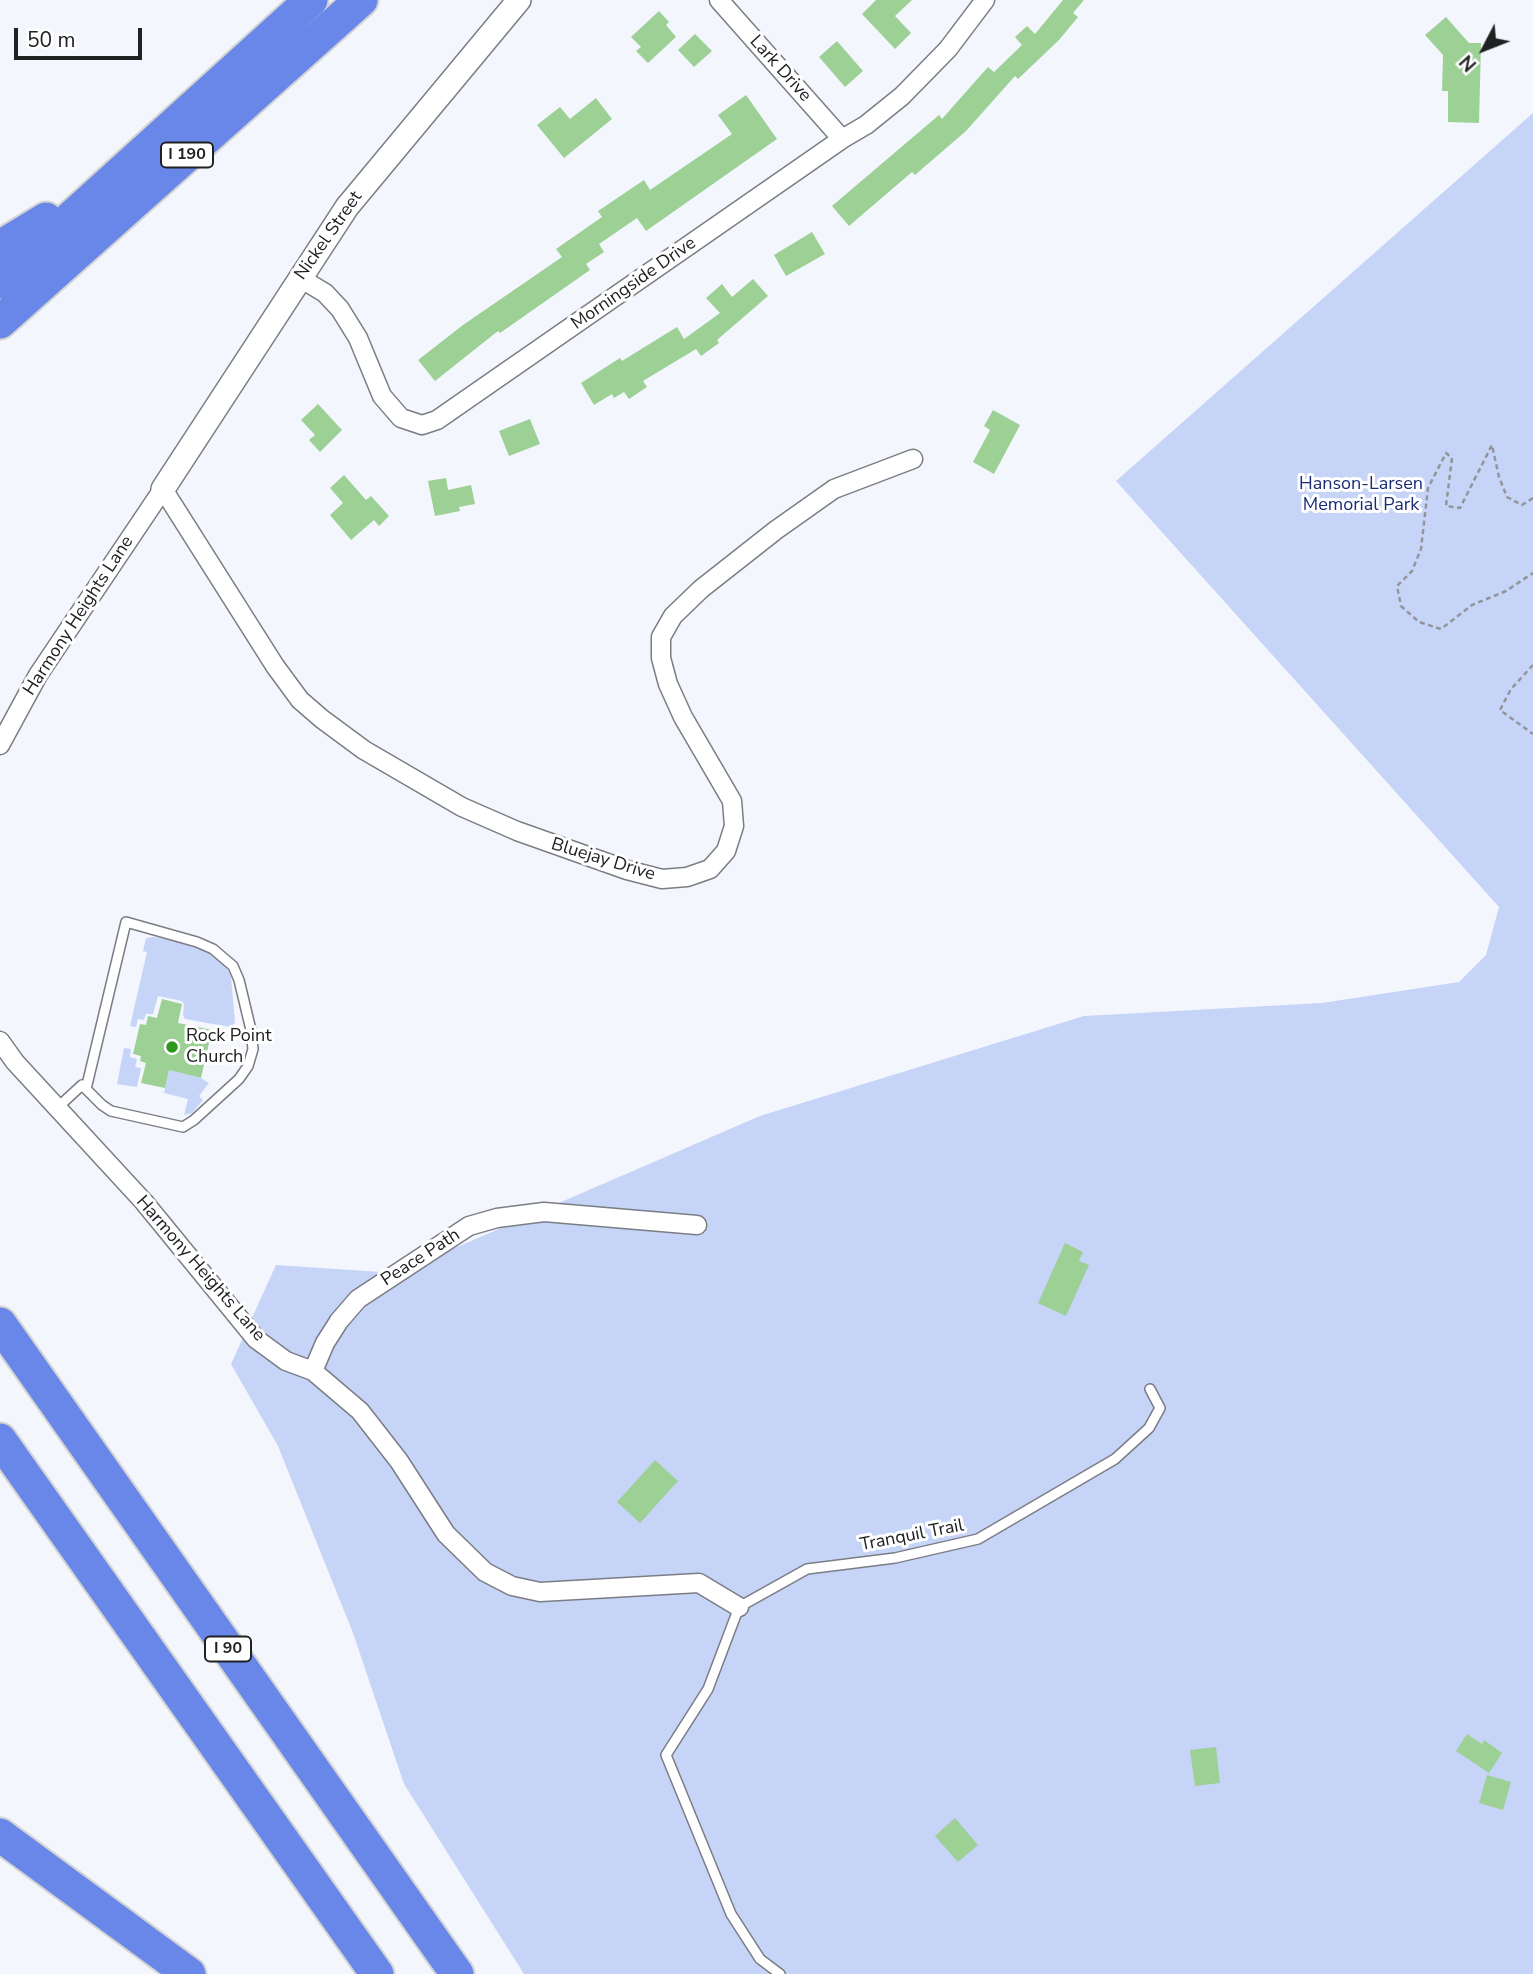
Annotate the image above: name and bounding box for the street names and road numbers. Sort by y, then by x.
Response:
street label: Lark Drive [745,31,815,107]
road number: I 190 [161,142,213,168]
street label: Nickel Street [291,188,367,284]
street label: Morningside Drive [568,233,700,335]
street label: Harmony Heights Lane [19,532,139,700]
street label: Bluejay Drive [548,834,658,886]
street label: Harmony Heights Lane [131,1192,269,1346]
street label: Peace Path [378,1225,464,1291]
street label: Tranquil Trail [858,1515,966,1557]
road number: I 90 [205,1637,251,1662]

